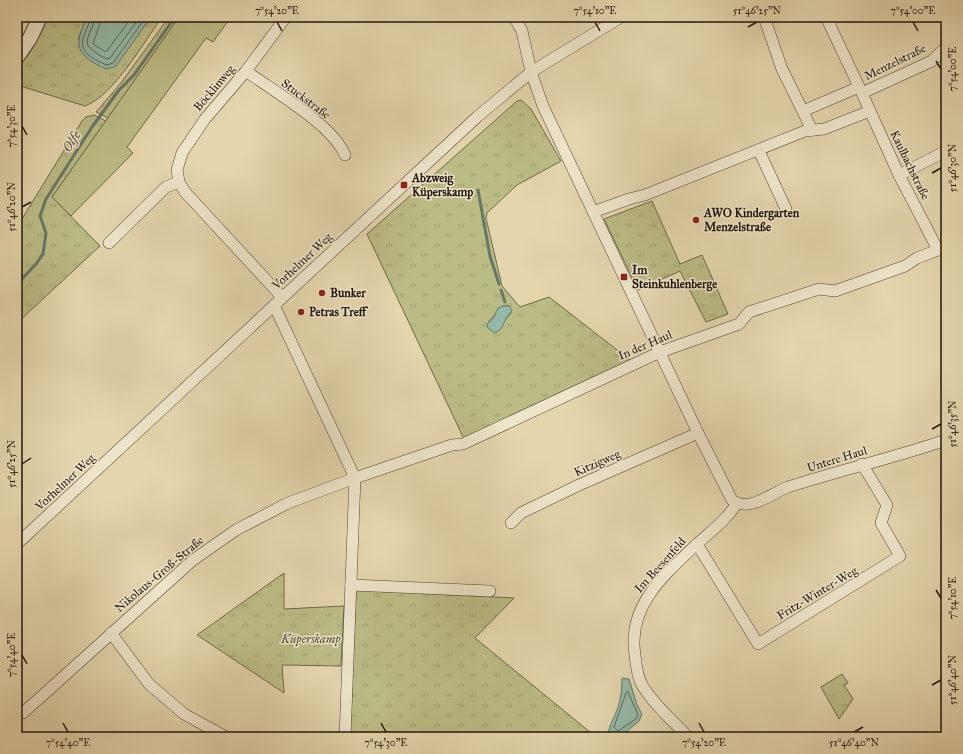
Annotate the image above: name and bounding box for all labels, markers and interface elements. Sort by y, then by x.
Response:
text: 7°54'20"E [255,5,299,17]
text: 7°54'10"E [574,5,616,17]
text: 51°46'25"N [733,5,782,17]
text: 7°54'00"E [891,5,935,17]
street label: Menzelstraße [862,41,928,83]
text: 7°54'00"E [947,47,959,91]
street label: Böcklinweg [191,62,238,115]
street label: Stuckstraße [279,76,333,122]
text: 7°54'30"E [6,104,18,148]
water label: Olfe [59,127,85,155]
street label: Kaulbachstraße [887,128,933,202]
text: 51°46'30"N [947,143,959,192]
place label: Abzweig Küperskamp [411,171,473,200]
marker: Abzweig Küperskamp [399,180,409,190]
text: 51°46'20"N [6,182,18,232]
place label: AWO Kindergarten Menzelstraße [703,206,800,234]
marker: AWO Kindergarten Menzelstraße [691,215,701,225]
street label: Vorhelmer Weg [269,230,336,294]
place label: Im Steinkuhlenberge [632,263,717,292]
marker: Im Steinkuhlenberge [619,272,629,282]
place label: Bunker [330,286,366,300]
marker: Bunker [317,288,327,298]
place label: Petras Treff [309,305,369,319]
marker: Petras Treff [296,307,306,317]
street label: In der Haul [616,327,675,363]
text: 51°46'35"N [947,400,959,448]
text: 51°46'25"N [6,439,18,488]
street label: Untere Haul [805,443,869,475]
street label: Kitzigweg [572,446,623,480]
street label: Vorhelmer Weg [32,451,99,515]
street label: Nikolaus-Groß-Straße [112,533,206,615]
street label: Im Beesenfeld [631,534,689,596]
street label: Fritz-Winter-Weg [774,563,861,623]
text: 7°54'10"E [947,577,959,619]
park label: Küperskamp [280,632,341,647]
text: 7°54'40"E [6,633,18,677]
text: 51°46'40"N [947,655,959,705]
text: 7°54'40"E [46,737,90,749]
text: 7°54'30"E [364,737,408,749]
text: 7°54'20"E [682,737,726,749]
text: 51°46'40"N [829,737,879,749]

